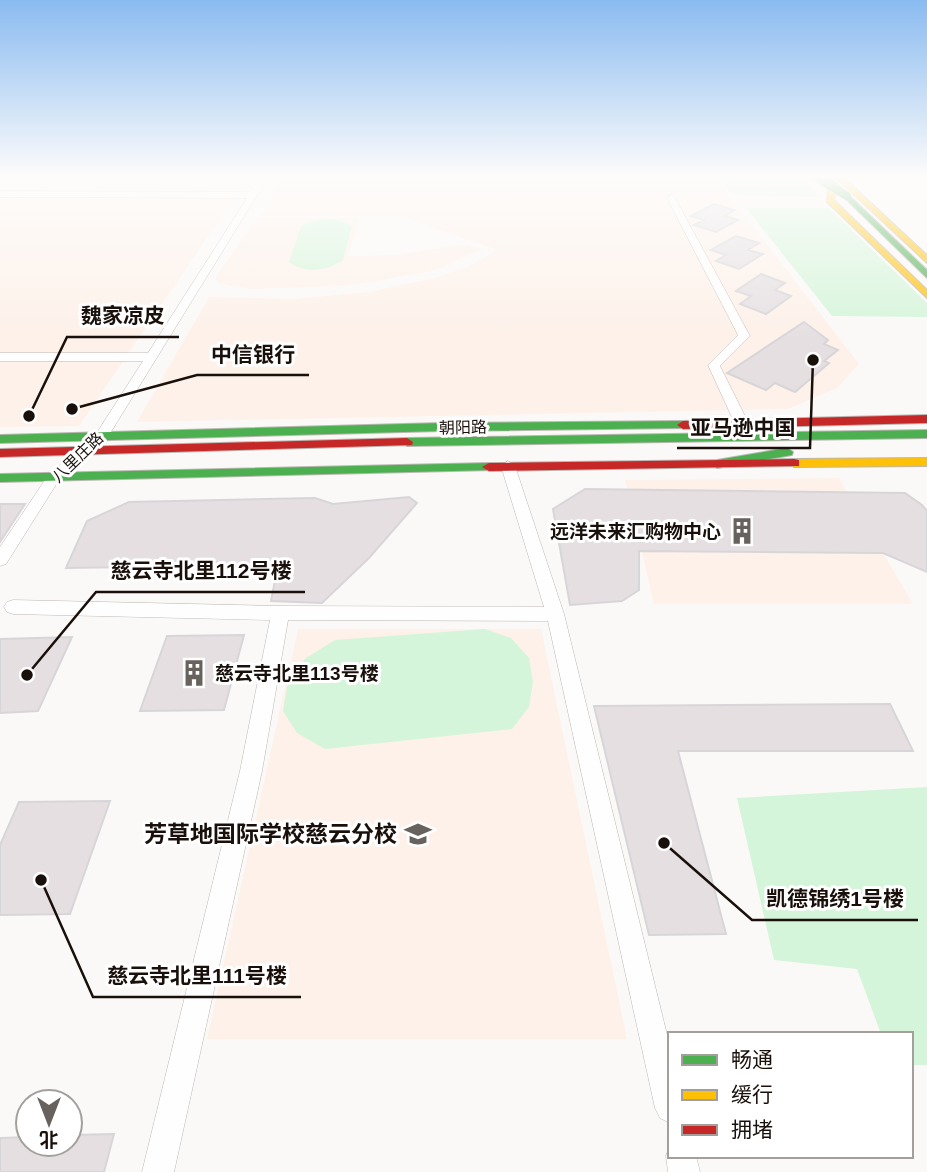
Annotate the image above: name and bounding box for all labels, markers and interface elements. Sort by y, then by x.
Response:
callout: 魏家凉皮 [67,295,179,337]
text: 魏家凉皮 [81,304,165,327]
callout: 中信银行 [197,333,309,375]
text: 中信银行 [211,343,295,366]
callout: 亚马逊中国 [677,406,810,448]
text: 亚马逊中国 [691,416,796,439]
street label: 朝阳路 [439,419,487,436]
street label: 八里庄路 [48,429,106,486]
building icon: 远洋未来汇购物中心 [727,516,757,546]
place label: 远洋未来汇购物中心 [550,521,721,542]
callout: 慈云寺北里112号楼 [96,550,305,592]
text: 慈云寺北里112号楼 [111,559,291,582]
building icon: 慈云寺北里113号楼 [179,658,209,688]
place label: 慈云寺北里113号楼 [215,663,379,684]
school or university icon: 芳草地国际学校慈云分校 [403,819,433,849]
place label: 芳草地国际学校慈云分校 [144,821,397,847]
callout: 凯德锦绣1号楼 [752,878,918,920]
text: 凯德锦绣1号楼 [766,887,904,910]
callout: 慈云寺北里111号楼 [93,955,301,997]
text: 慈云寺北里111号楼 [107,964,287,987]
legend [668,1032,913,1158]
text: 畅通 [731,1048,773,1071]
text: 缓行 [731,1083,773,1106]
north arrow [14,1088,84,1158]
text: 拥堵 [731,1118,773,1141]
text: 北 [39,1129,59,1150]

